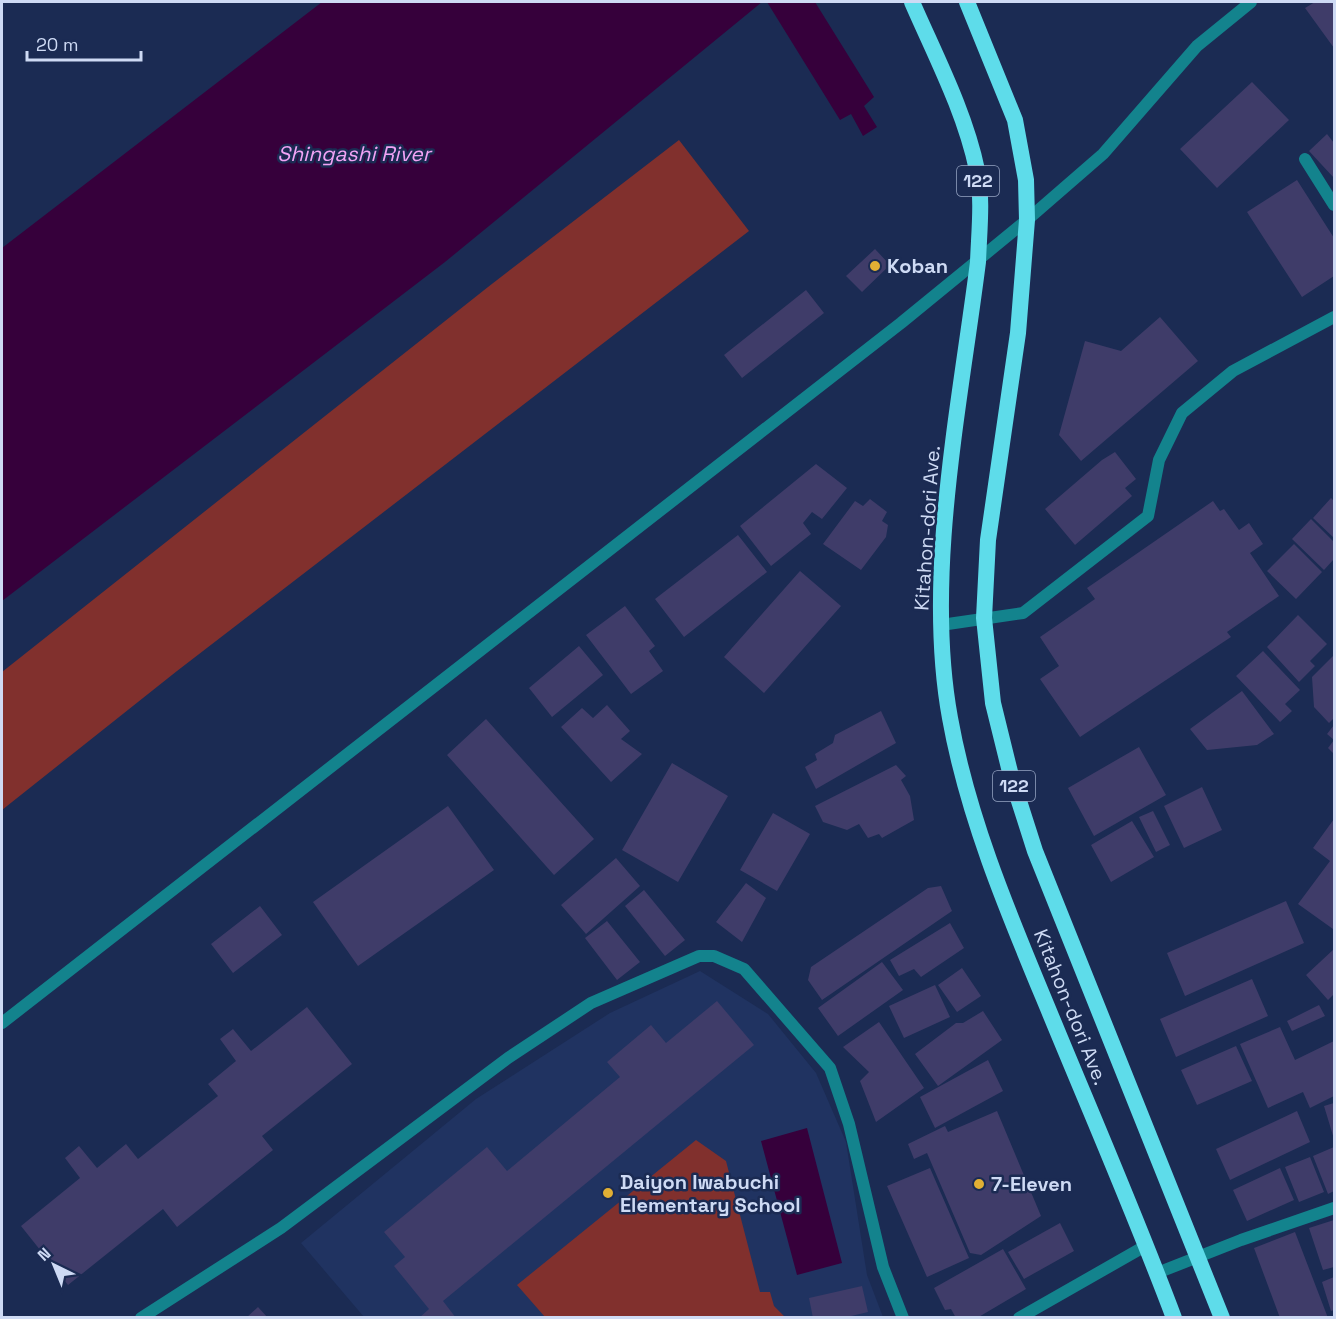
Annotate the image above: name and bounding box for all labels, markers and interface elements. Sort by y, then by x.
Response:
scale bar [27,24,141,62]
text: 20 m [36,33,79,56]
water label: Shingashi River [277,140,433,167]
road number: 122 [957,166,999,196]
place label: Koban [887,253,948,279]
marker: Koban [868,259,882,273]
street label: Kitahon-dori Ave. [908,444,946,612]
road number: 122 [993,771,1035,801]
street label: Kitahon-dori Ave. [1028,925,1114,1089]
place label: Daiyon Iwabuchi Elementary School [620,1169,801,1218]
place label: 7-Eleven [991,1171,1072,1197]
marker: 7-Eleven [972,1177,986,1191]
marker: Daiyon Iwabuchi Elementary School [601,1186,615,1200]
north arrow [24,1235,84,1295]
text: N [33,1243,55,1266]

